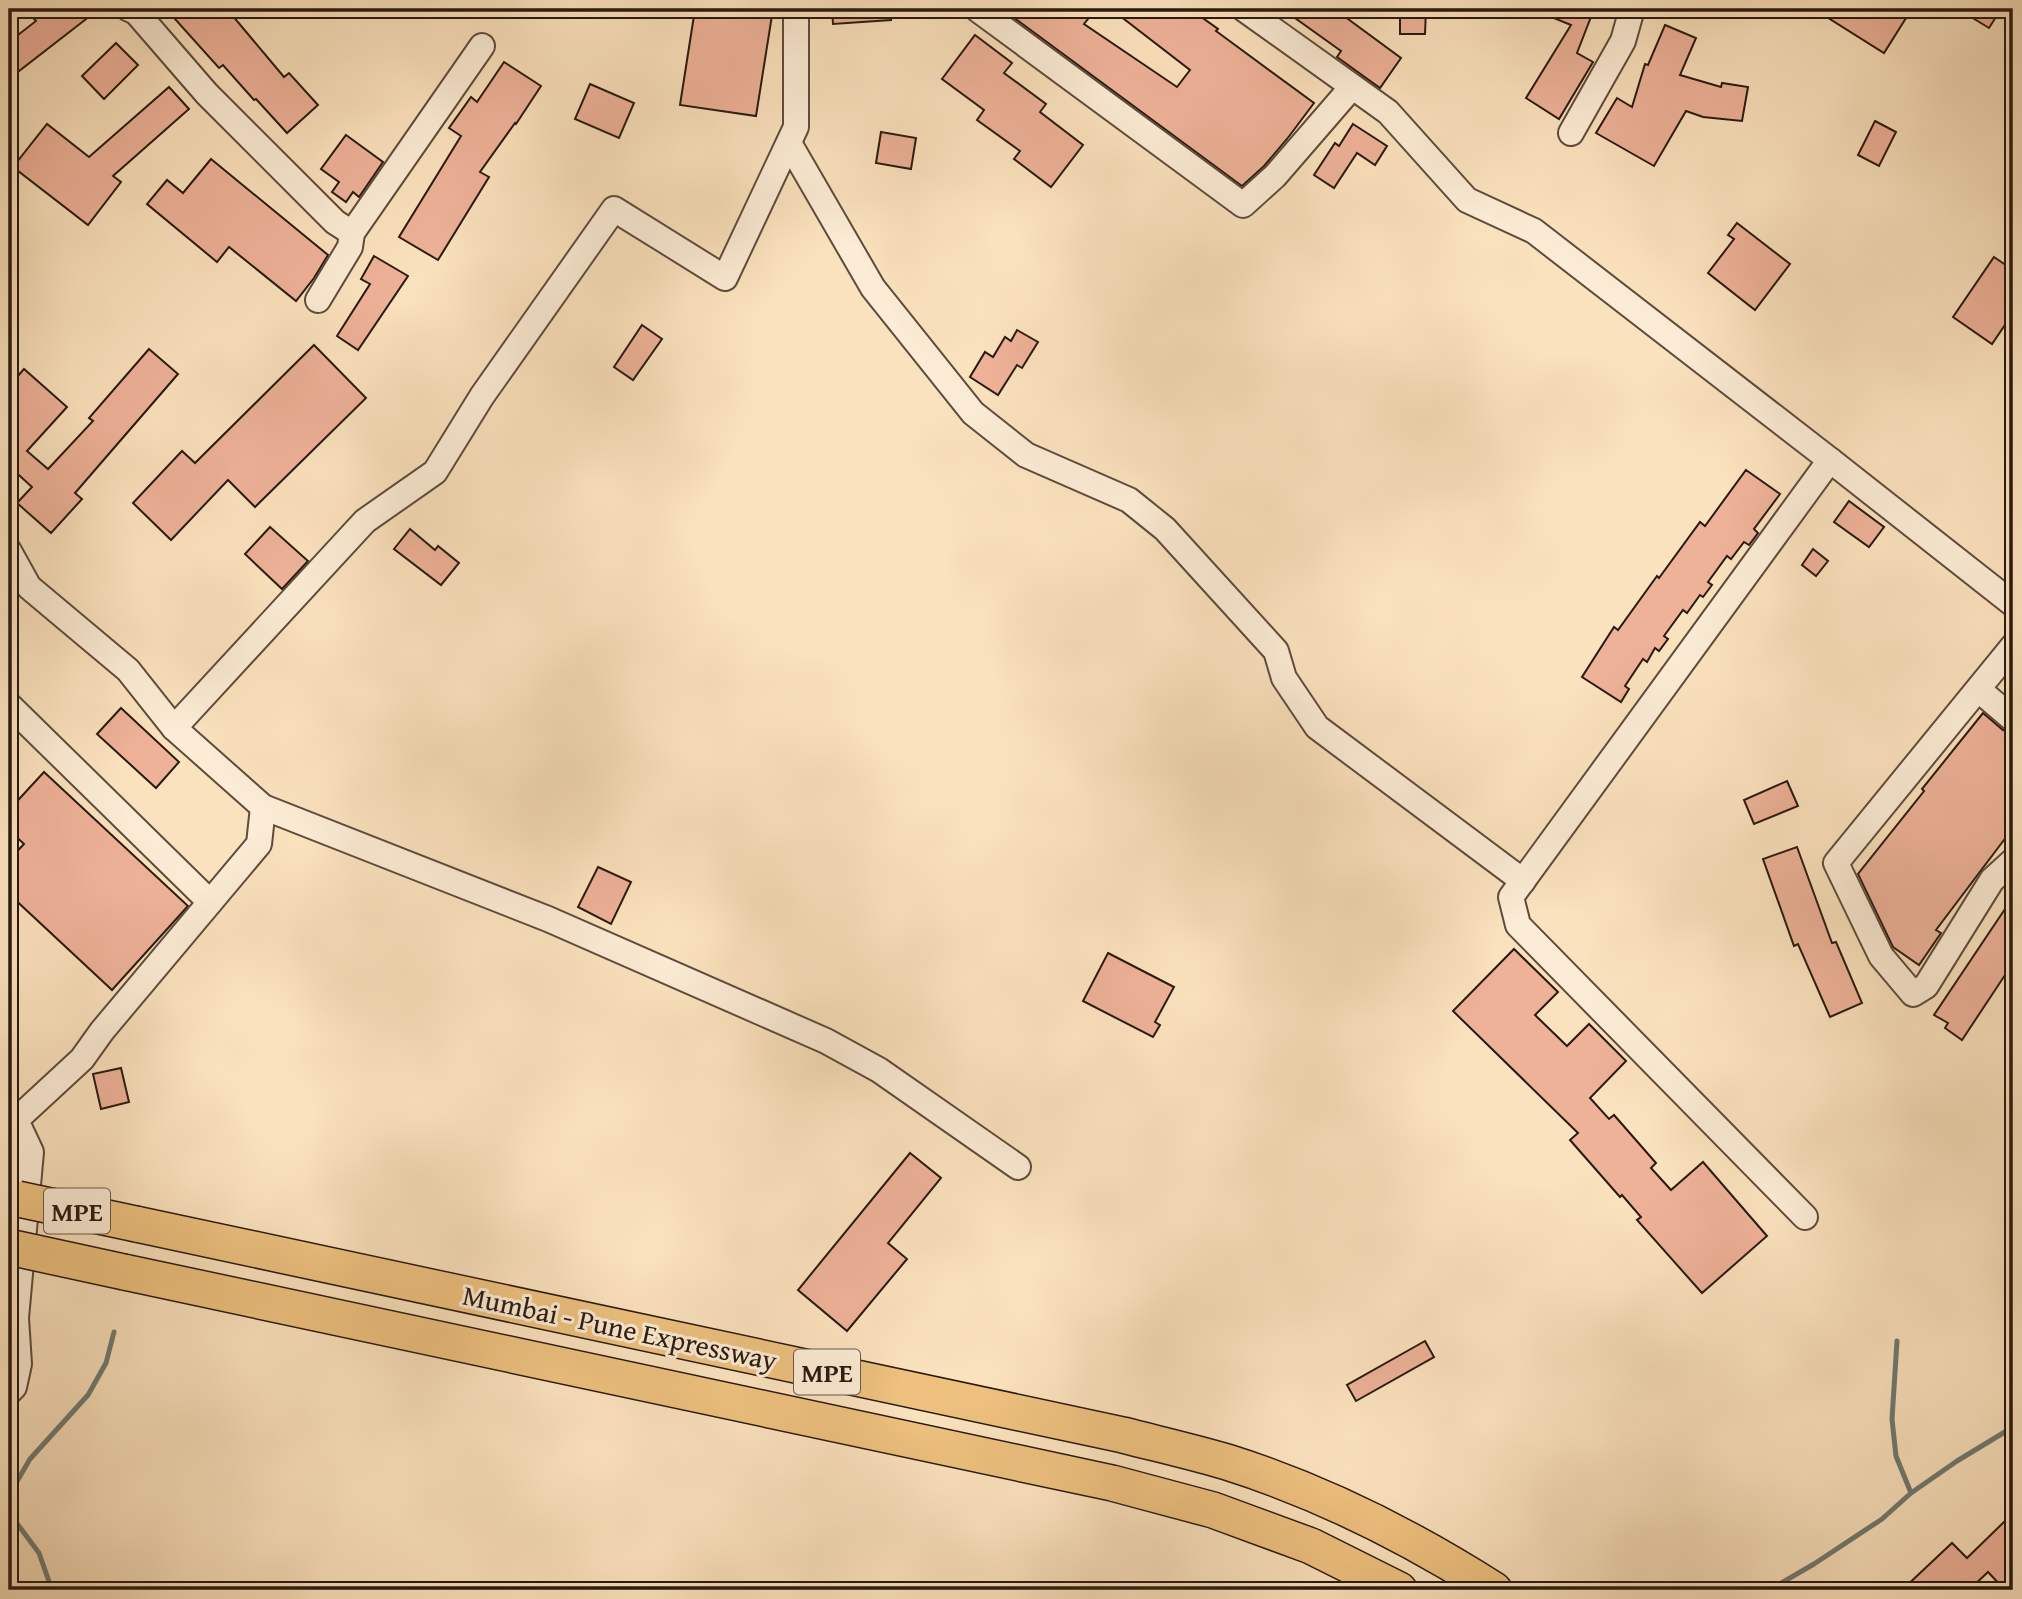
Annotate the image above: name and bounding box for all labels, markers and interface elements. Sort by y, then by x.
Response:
road number: MPE [44,1188,110,1234]
street label: Mumbai - Pune Expressway [459,1274,781,1380]
road number: MPE [794,1350,860,1394]

